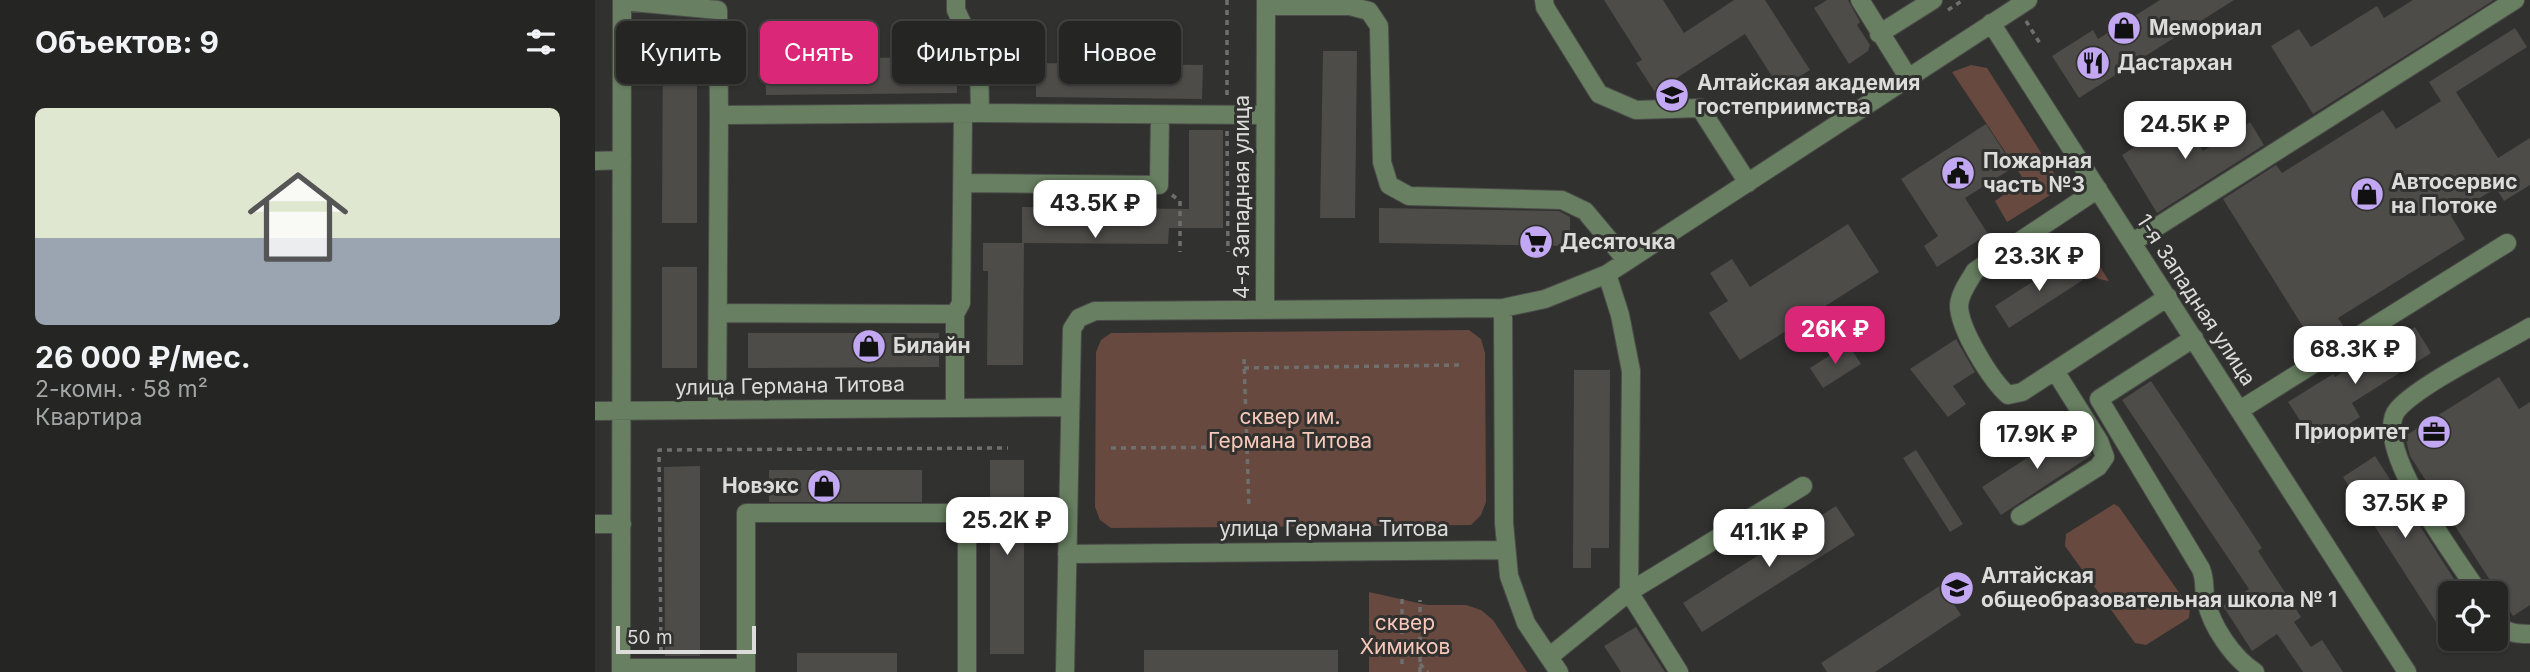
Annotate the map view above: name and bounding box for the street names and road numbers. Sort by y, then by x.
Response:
street label: 4-я Западная улица [1229,95,1254,299]
street label: 1-я Западная улица [2132,209,2261,390]
street label: улица Германа Титова [675,371,905,400]
street label: улица Германа Титова [1219,516,1449,541]

